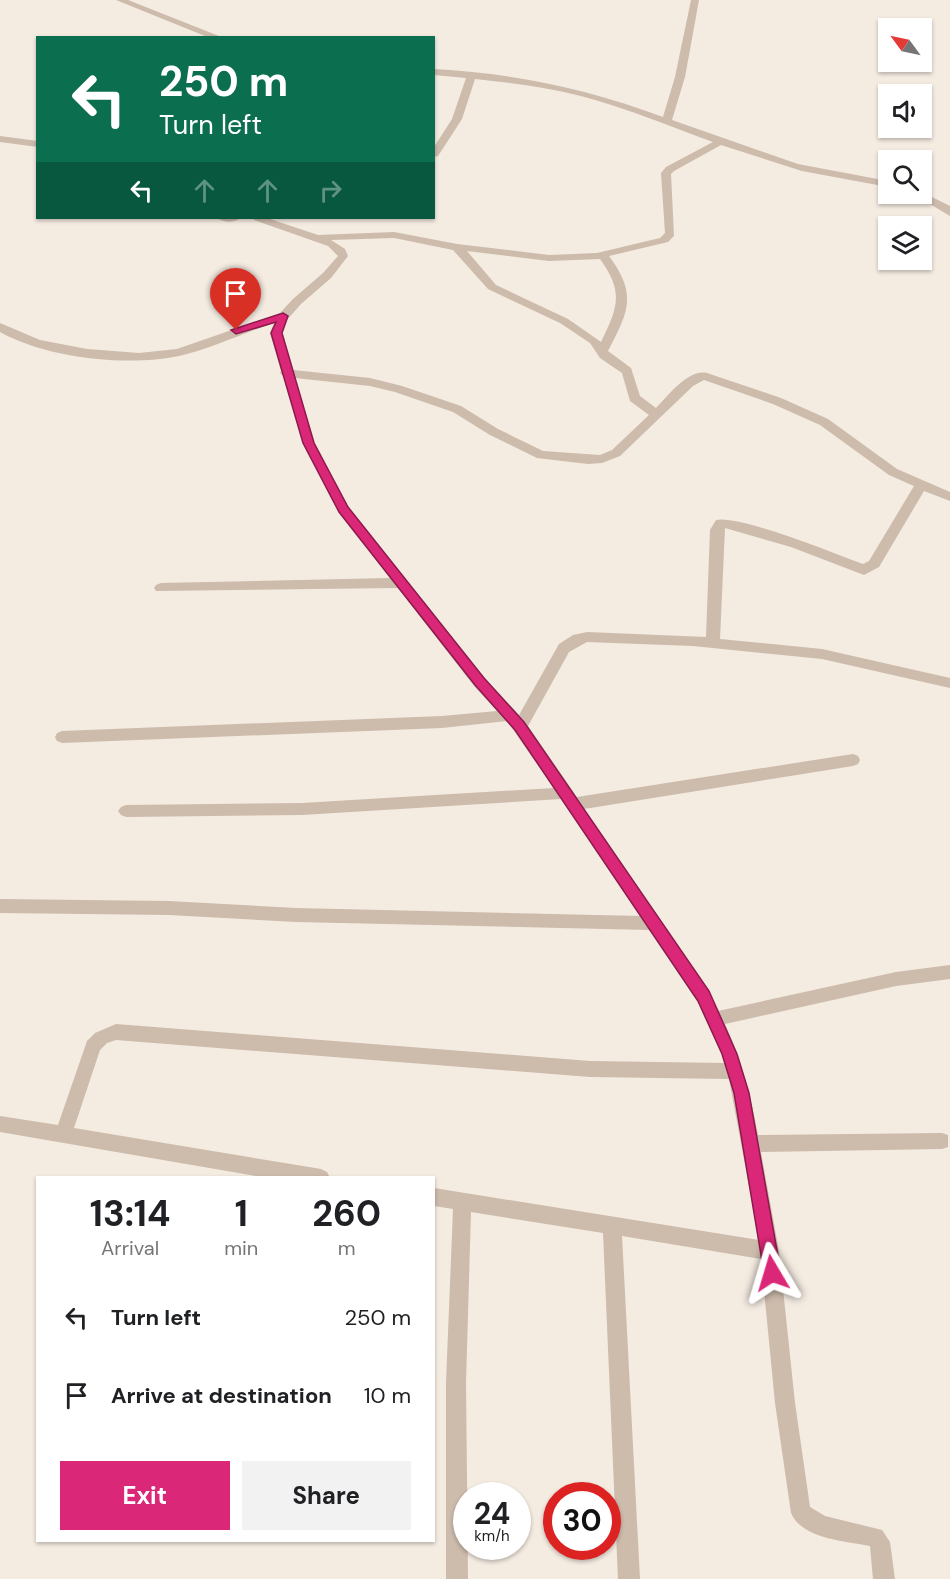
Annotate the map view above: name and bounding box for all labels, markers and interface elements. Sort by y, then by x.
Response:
north arrow [878,18,932,72]
map controls [878,18,932,270]
text: 250 m [159,54,288,109]
icon: left [60,60,138,138]
button: sound [878,84,932,138]
text: Turn left [159,107,262,142]
button: search [878,150,932,204]
icon: left [125,174,158,207]
icon: ahead [188,174,221,207]
icon: ahead [251,174,284,207]
icon: right [314,174,347,207]
button: layers [878,216,932,270]
pin [210,268,261,330]
icon: arrive [219,277,252,310]
text: 13:14 [90,1190,170,1237]
text: 1 [235,1190,248,1237]
text: 260 [312,1190,381,1237]
text: Arrival [101,1235,159,1261]
text: min [224,1235,258,1261]
text: m [338,1235,356,1261]
position arrow [740,1241,804,1305]
icon: left [60,1301,93,1334]
text: Turn left [111,1303,201,1332]
text: 250 m [344,1303,411,1332]
icon: arrive [60,1379,93,1412]
text: Arrive at destination [111,1381,332,1410]
text: 10 m [364,1381,411,1410]
button: Exit [60,1461,230,1530]
button: Share [242,1461,411,1530]
speed limit sign: 30 [543,1482,621,1560]
text: 24 [474,1494,510,1533]
text: km/h [474,1526,510,1546]

